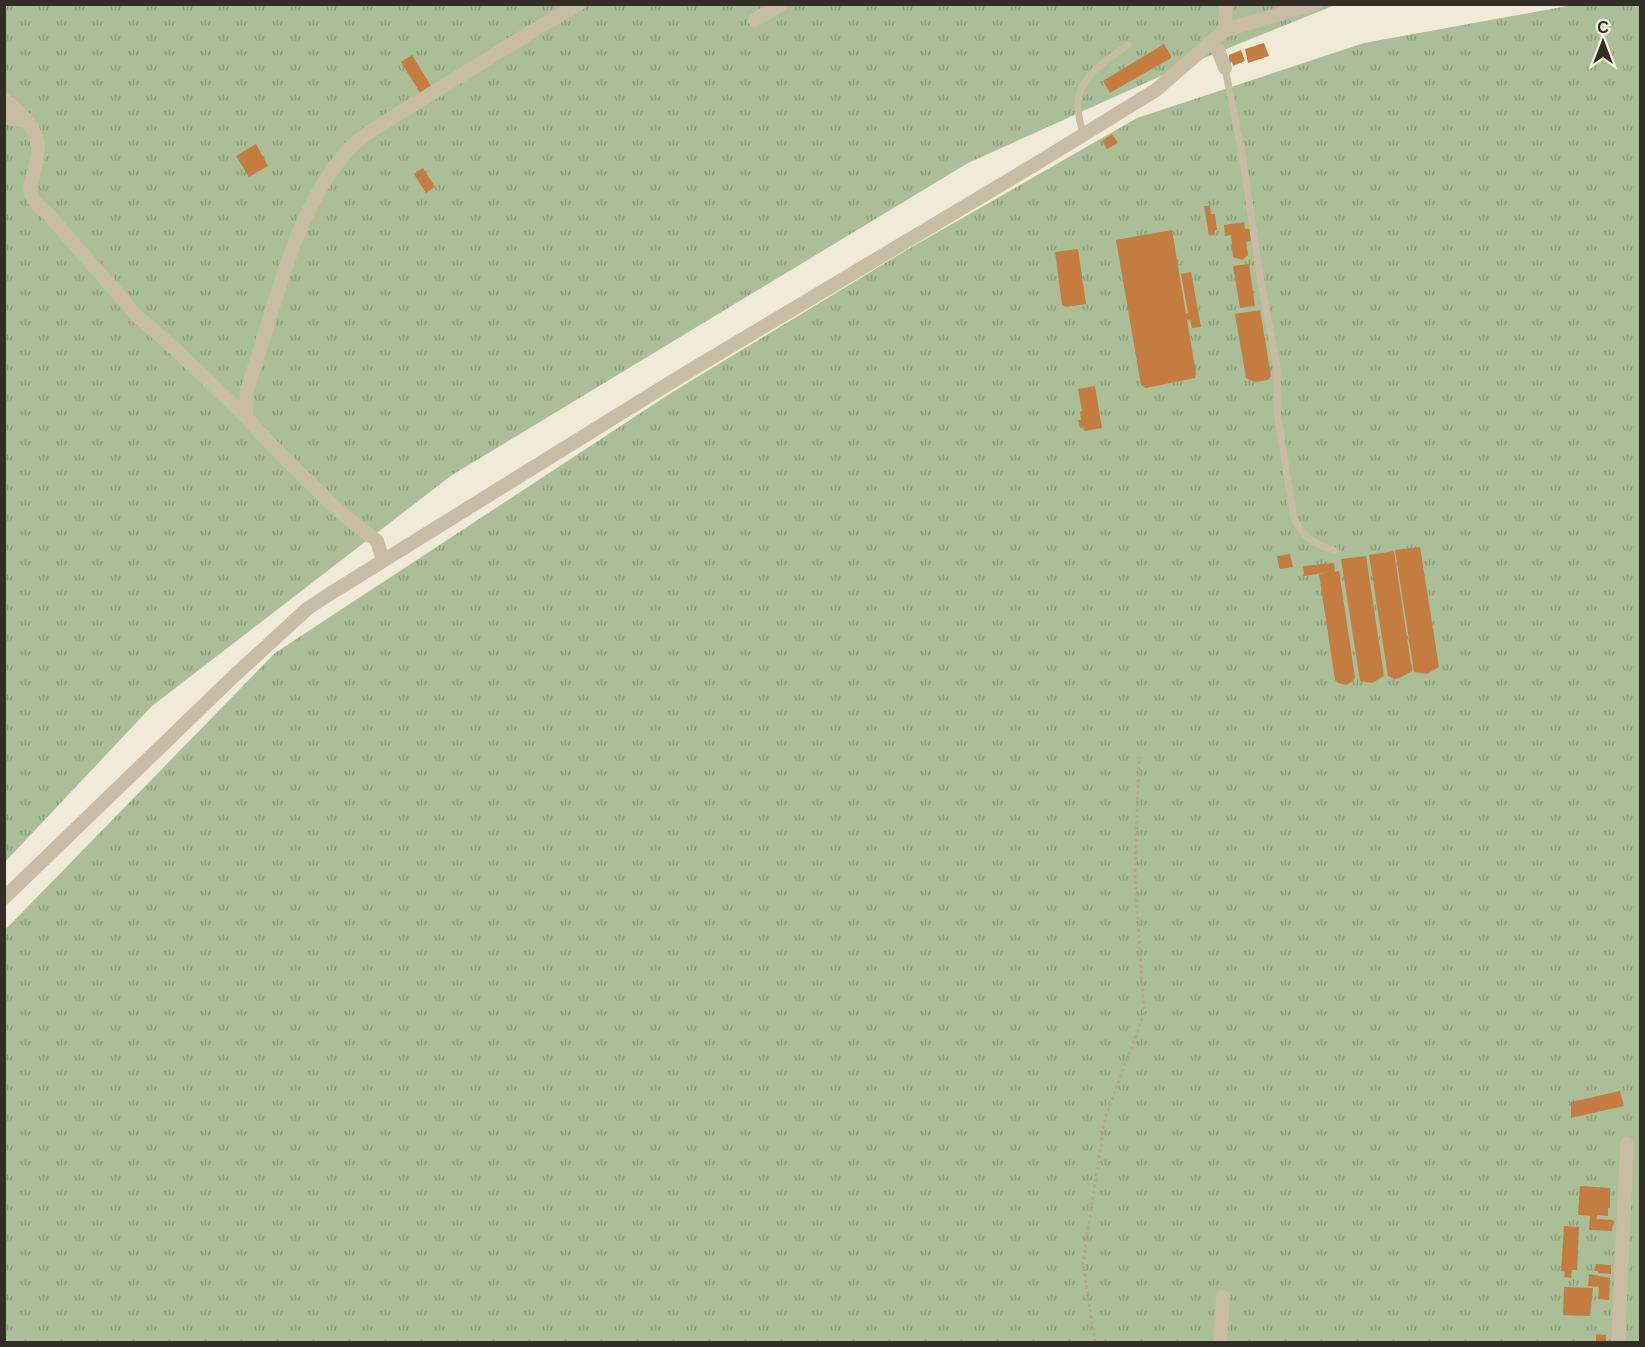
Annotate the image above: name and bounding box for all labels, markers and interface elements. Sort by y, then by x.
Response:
north arrow [1573,12,1633,72]
text: С [1597,17,1609,36]

